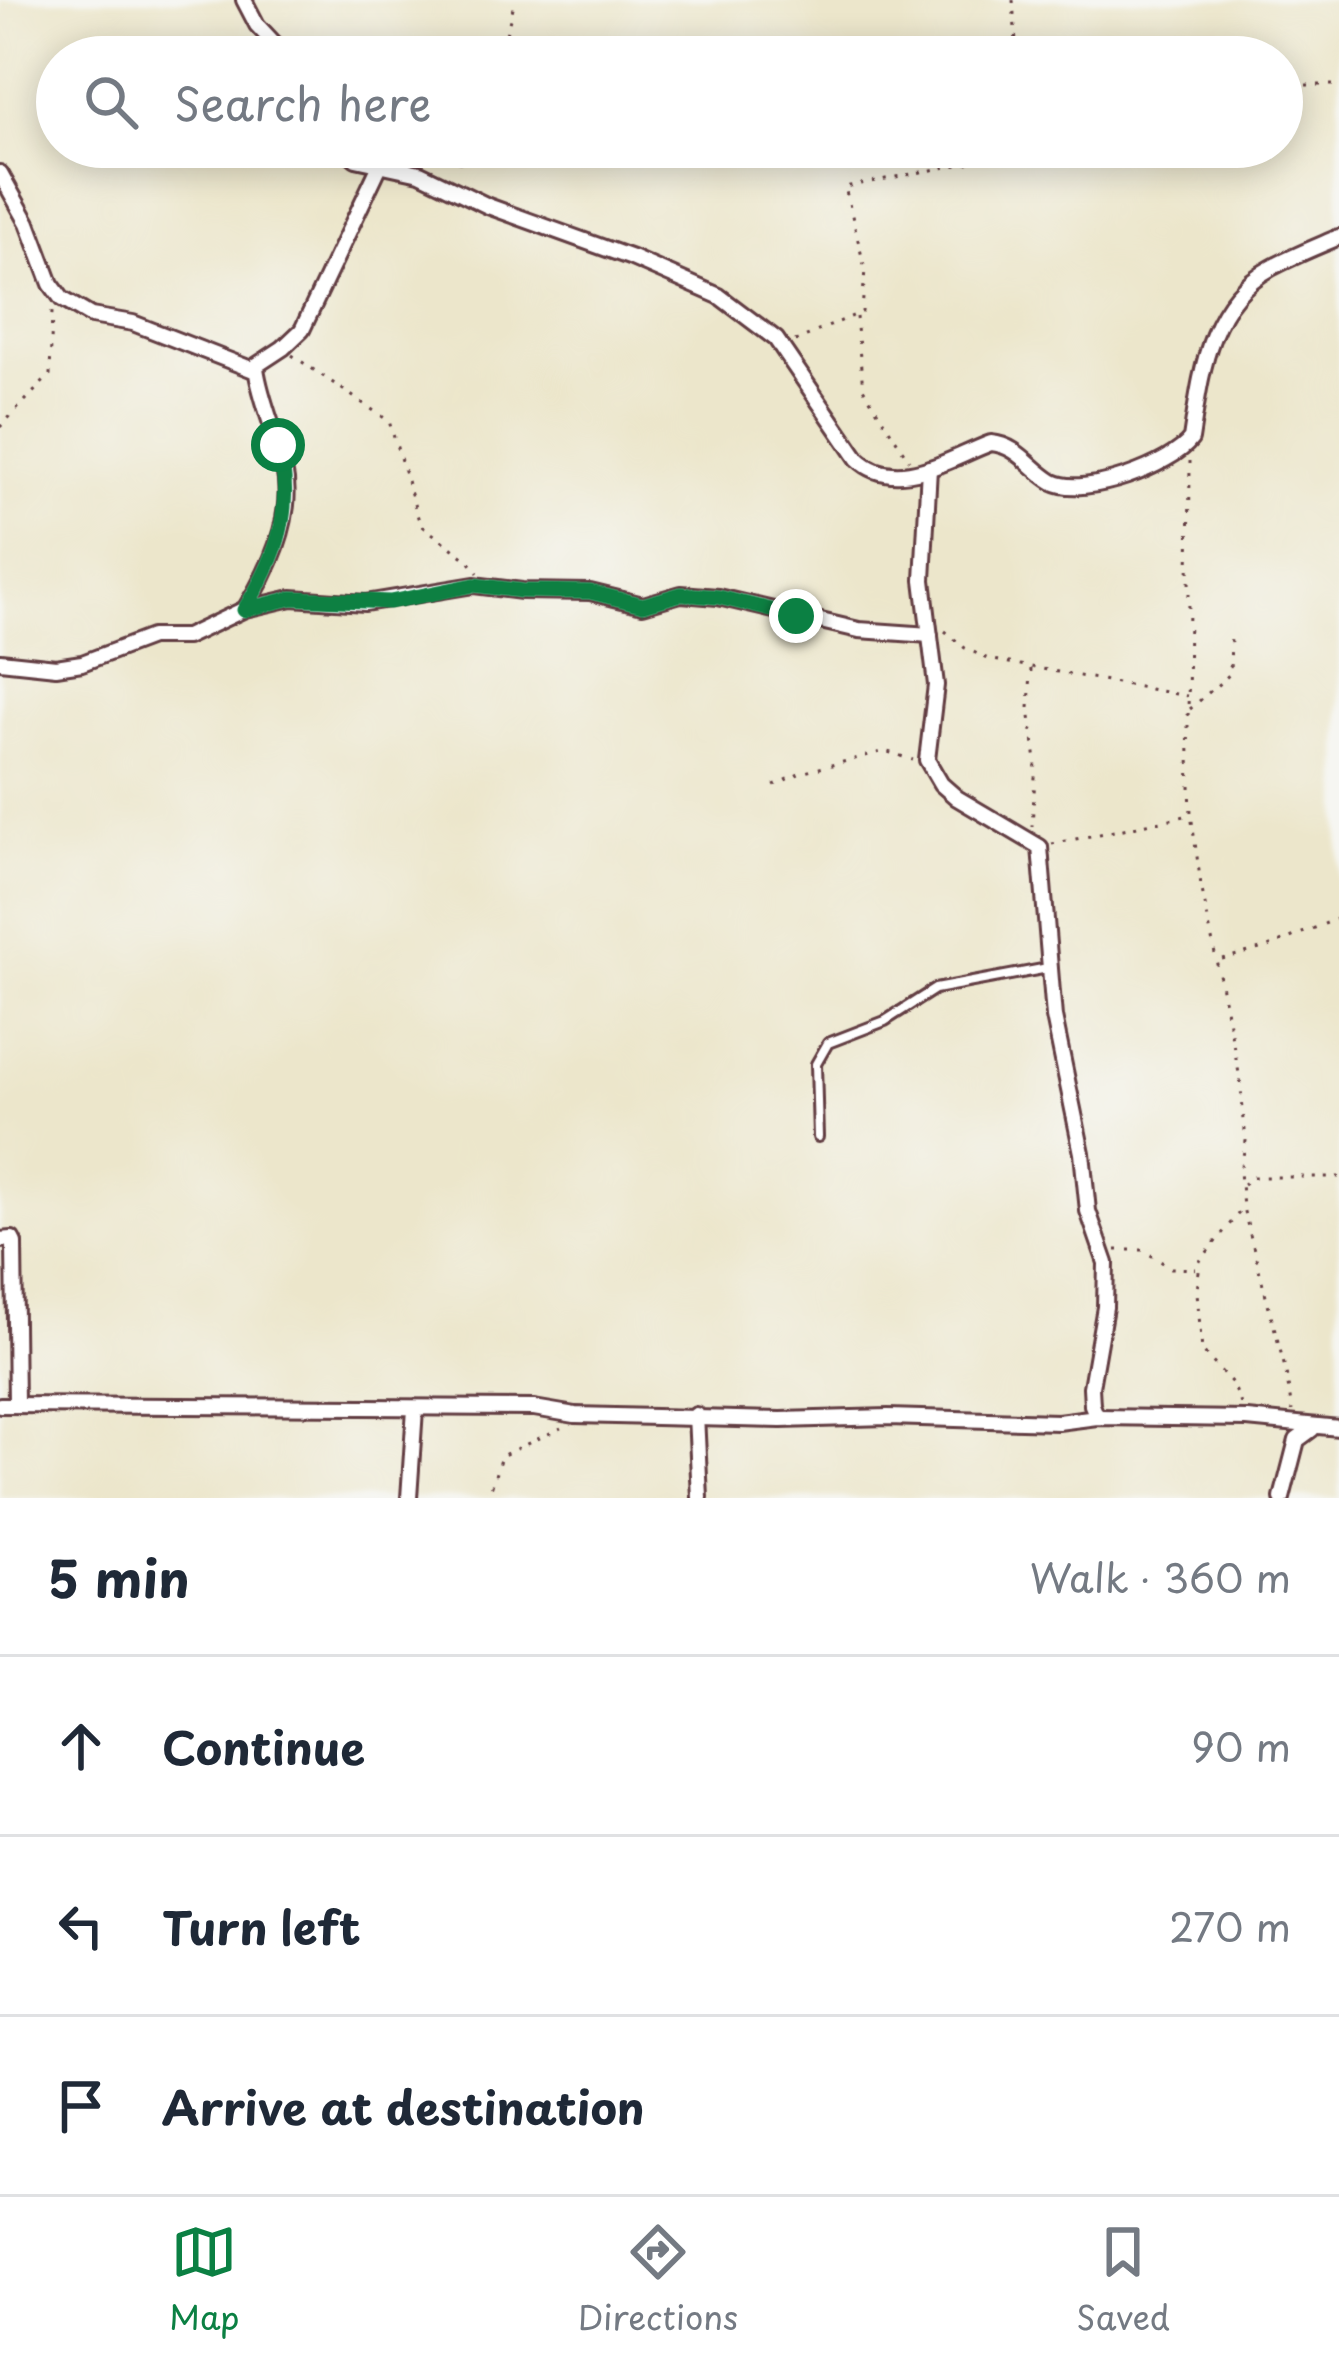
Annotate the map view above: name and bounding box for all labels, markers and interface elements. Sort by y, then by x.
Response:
search box [36,36,1303,168]
text: Search here [174,68,431,136]
icon: search [78,69,144,135]
route start [251,418,305,472]
route end [769,589,823,643]
text: 5 min [48,1538,190,1615]
text: Walk · 360 m [1030,1547,1291,1606]
text: Continue [162,1712,365,1780]
icon: ahead [48,1713,114,1779]
text: 90 m [1191,1716,1291,1775]
text: Turn left [162,1892,361,1960]
icon: left [48,1893,114,1959]
text: 270 m [1169,1896,1291,1955]
text: Arrive at destination [162,2072,645,2140]
icon: arrive [48,2073,114,2139]
tab: Map [169,2219,240,2341]
tab: Directions [578,2219,738,2341]
tab: Saved [1076,2219,1170,2341]

